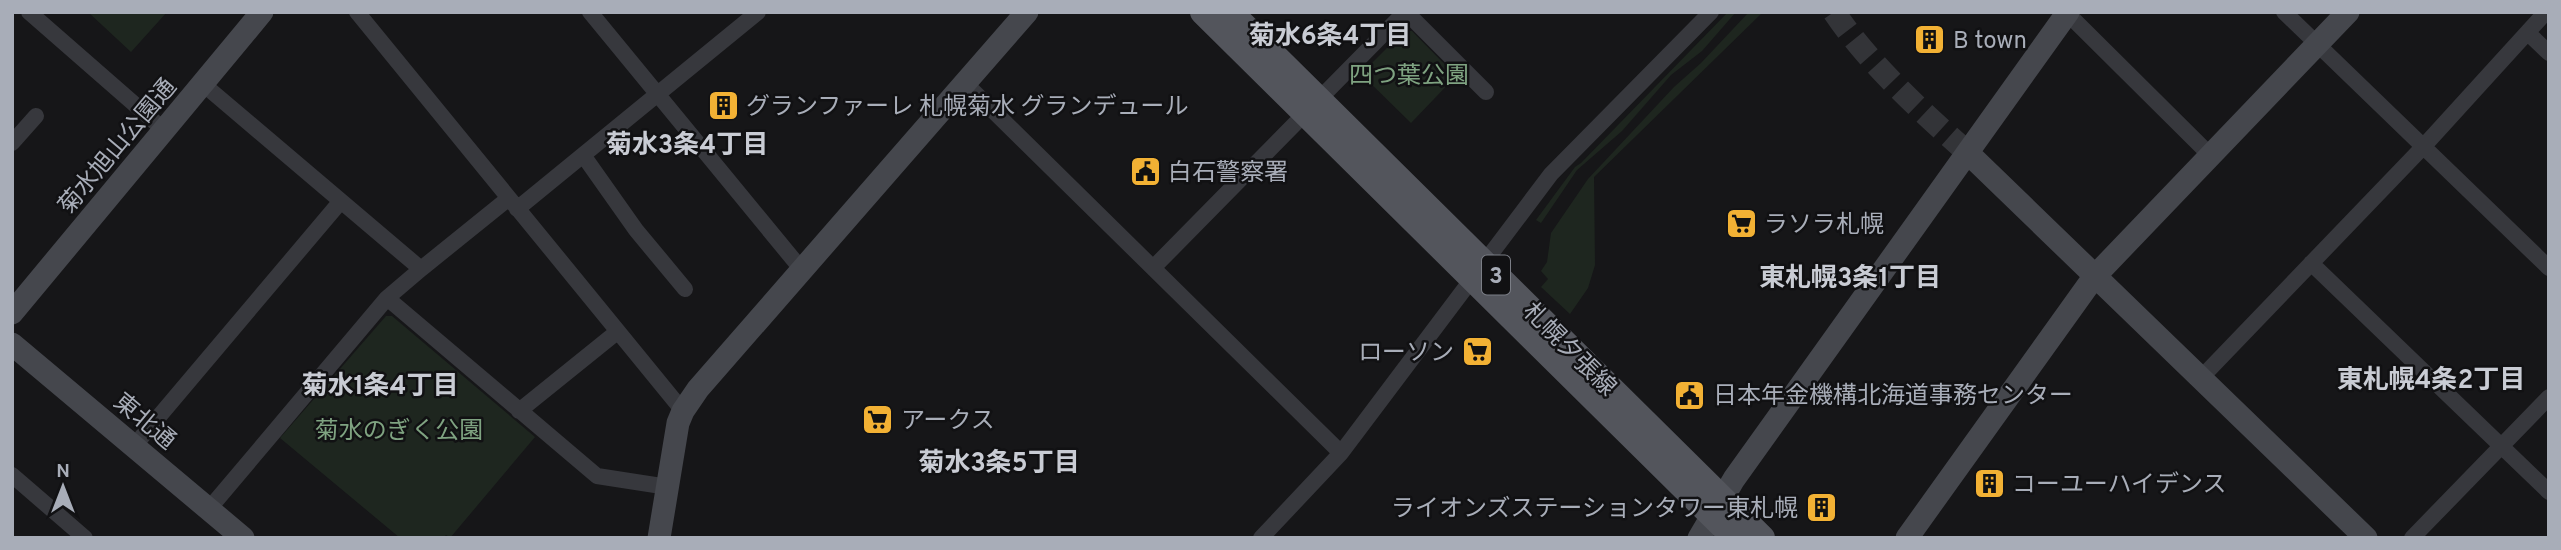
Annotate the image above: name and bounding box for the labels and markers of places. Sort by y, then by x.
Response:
building icon: B town [1913,23,1947,57]
place label: B town [1953,27,2027,57]
building icon: グランファーレ 札幌菊水 グランデュール [706,89,740,123]
place label: グランファーレ 札幌菊水 グランデュール [746,93,1189,123]
public building icon: 白石警察署 [1128,155,1162,189]
place label: 白石警察署 [1168,159,1288,189]
supermarket icon: ラソラ札幌 [1724,207,1758,241]
place label: ラソラ札幌 [1764,211,1884,241]
supermarket icon: ローソン [1460,335,1494,369]
place label: ローソン [1358,339,1454,369]
public building icon: 日本年金機構北海道事務センター [1673,378,1707,412]
place label: 日本年金機構北海道事務センター [1713,382,2073,412]
supermarket icon: アークス [861,403,895,437]
place label: アークス [901,407,995,437]
building icon: コーユーハイデンス [1972,467,2006,501]
place label: コーユーハイデンス [2012,471,2227,501]
building icon: ライオンズステーションタワー東札幌 [1804,491,1838,525]
place label: ライオンズステーションタワー東札幌 [1391,495,1798,525]

